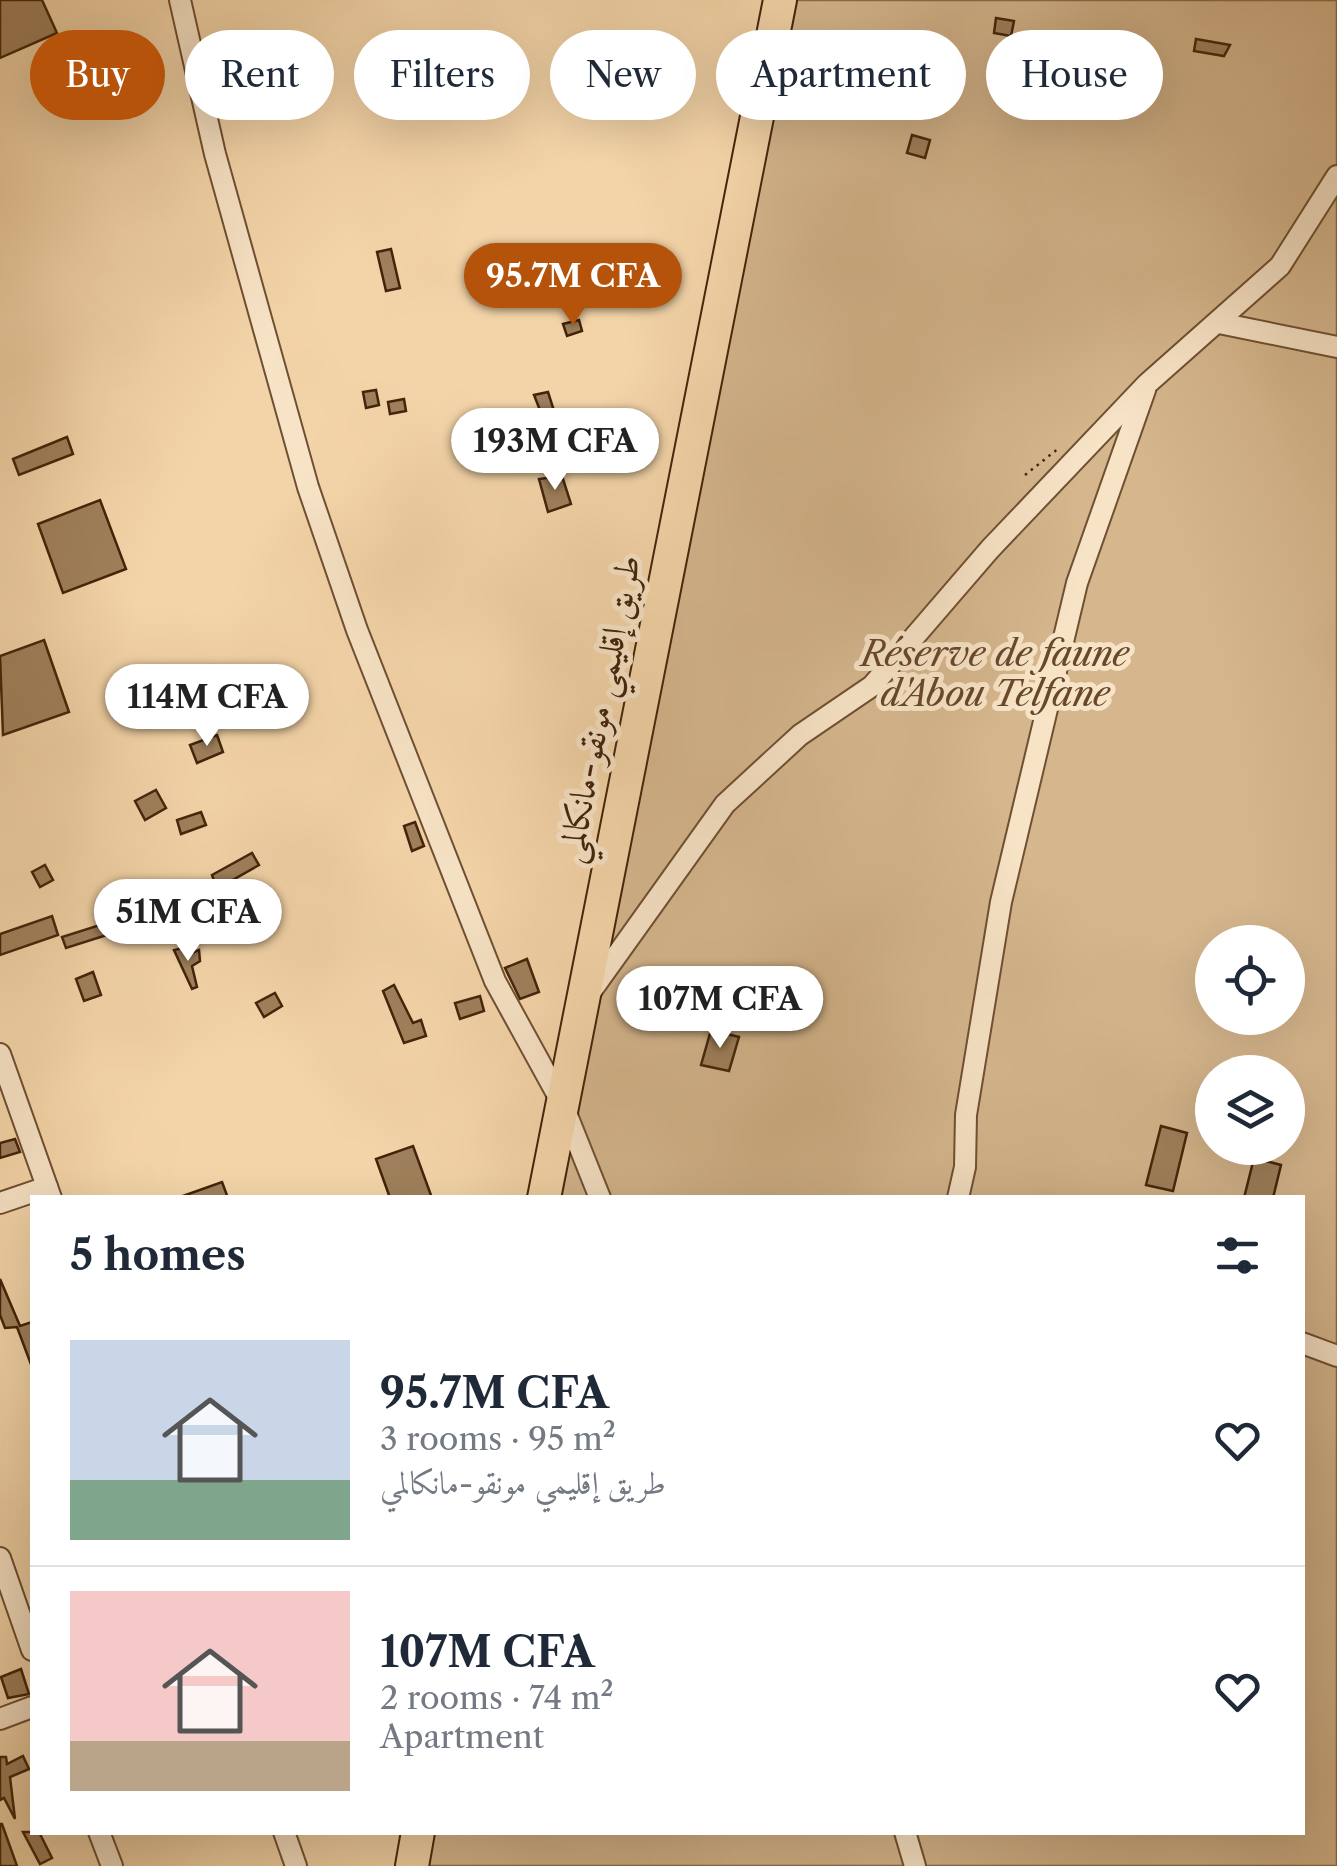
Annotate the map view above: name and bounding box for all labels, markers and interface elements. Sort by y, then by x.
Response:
chip: Buy [30,30,165,120]
chip: Rent [185,30,334,120]
chip: Filters [354,30,530,120]
chip: New [550,30,696,120]
chip: Apartment [716,30,966,120]
chip: House [986,30,1163,120]
pin: 95.7M CFA [459,243,687,328]
text: 95.7M CFA [486,256,660,295]
pin: 193M CFA [452,408,658,493]
text: 193M CFA [473,421,637,460]
street label: طريق إقليمي مونقو-مانكالمي [548,551,661,869]
park label: Réserve de faune d'Abou Telfane [858,632,1130,715]
pin: 114M CFA [104,664,310,749]
text: 114M CFA [127,677,287,716]
pin: 51M CFA [96,879,280,964]
text: 51M CFA [116,892,260,931]
map controls [1195,925,1305,1165]
button: locate [1195,925,1305,1035]
pin: 107M CFA [617,966,823,1051]
text: 107M CFA [638,979,802,1018]
button: layers [1195,1055,1305,1165]
icon: filters [1210,1228,1265,1283]
text: 5 homes [70,1229,246,1281]
text: 95.7M CFA [380,1367,609,1419]
icon: home [150,1380,270,1500]
icon: heart [1210,1413,1265,1468]
text: 3 rooms · 95 m² [380,1419,616,1458]
text: طريق إقليمي مونقو-مانكالمي [380,1463,666,1502]
text: 107M CFA [380,1626,595,1678]
icon: home [150,1631,270,1751]
icon: heart [1210,1664,1265,1719]
text: 2 rooms · 74 m² [380,1678,614,1717]
text: Apartment [380,1717,544,1756]

